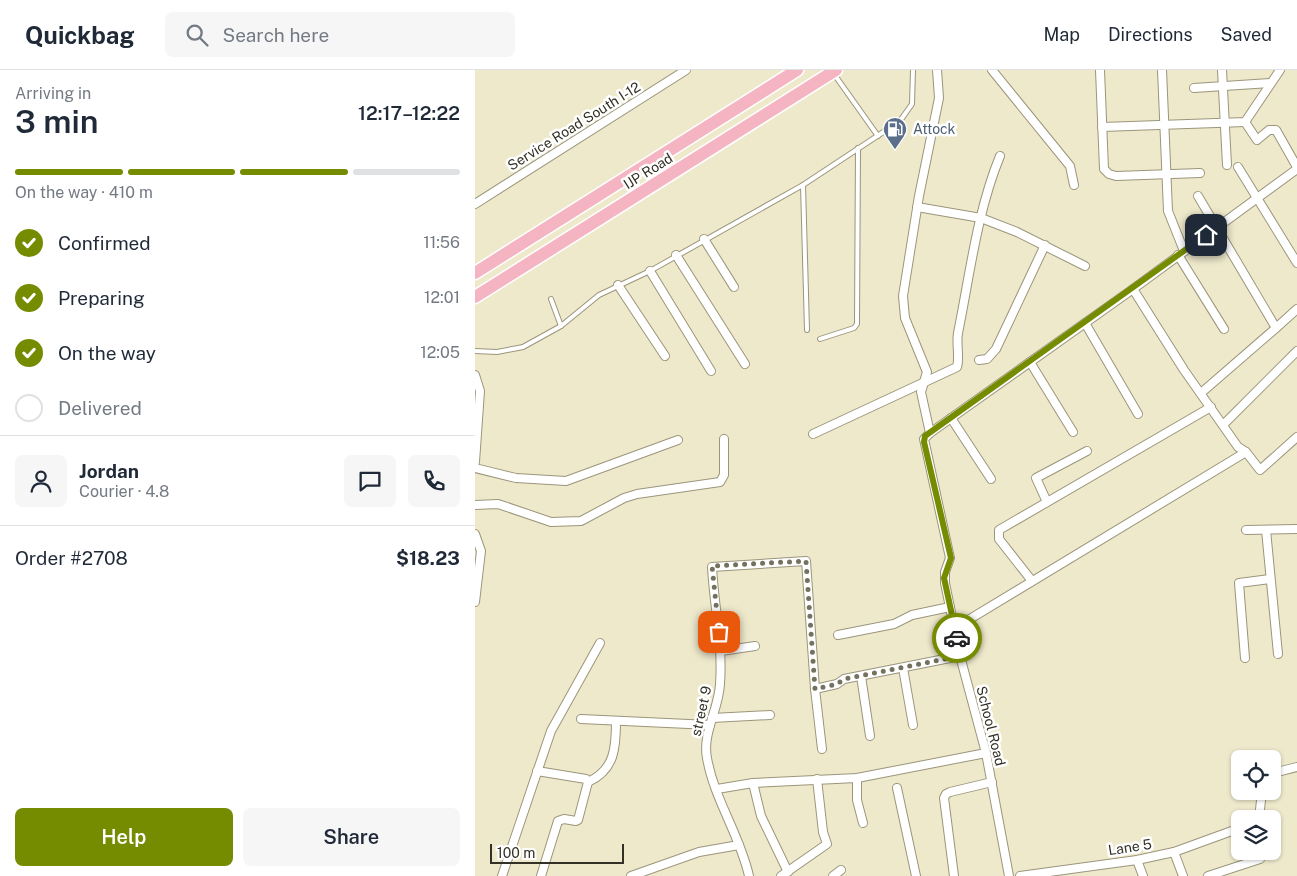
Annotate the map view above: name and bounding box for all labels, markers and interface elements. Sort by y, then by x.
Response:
search box [165,12,515,57]
text: Quickbag [25,21,135,49]
icon: search [183,21,211,49]
text: Search here [223,24,329,46]
text: Map [1043,24,1080,45]
text: Directions [1108,24,1193,45]
text: Saved [1221,24,1272,45]
street label: Service Road South I-12 [505,79,643,173]
text: Arriving in [15,84,91,103]
text: 12:17–12:22 [358,102,460,124]
text: 3 min [15,103,99,140]
fuel station icon: Attock [882,116,908,150]
place label: Attock [913,121,956,137]
street label: IJP Road [620,150,676,192]
text: On the way · 410 m [15,183,153,202]
pin [1185,214,1227,256]
icon: home [1192,221,1220,249]
icon: check [15,229,43,257]
text: Confirmed [58,232,151,254]
text: 11:56 [423,233,460,252]
icon: check [15,284,43,312]
text: Preparing [58,287,145,309]
text: 12:01 [424,288,460,307]
icon: check [15,339,43,367]
text: On the way [58,342,156,364]
text: 12:05 [420,343,460,362]
text: Delivered [58,397,142,419]
button: person [15,455,67,507]
button: chat [344,455,396,507]
button: phone [408,455,460,507]
text: Jordan [79,460,139,482]
text: Courier · 4.8 [79,482,169,501]
text: Order #2708 [15,547,128,569]
text: $18.23 [396,547,460,569]
pin [698,611,740,653]
courier [932,613,982,663]
icon: bag [705,618,733,646]
icon: car [943,624,971,652]
street label: street 9 [687,684,715,738]
street label: School Road [973,684,1009,768]
map controls [1231,750,1281,860]
button: locate [1231,750,1281,800]
button: Help [15,808,233,866]
button: Share [243,808,460,866]
button: layers [1231,810,1281,860]
street label: Lane 5 [1107,836,1153,858]
scale bar [490,841,624,864]
text: 100 m [497,845,535,861]

